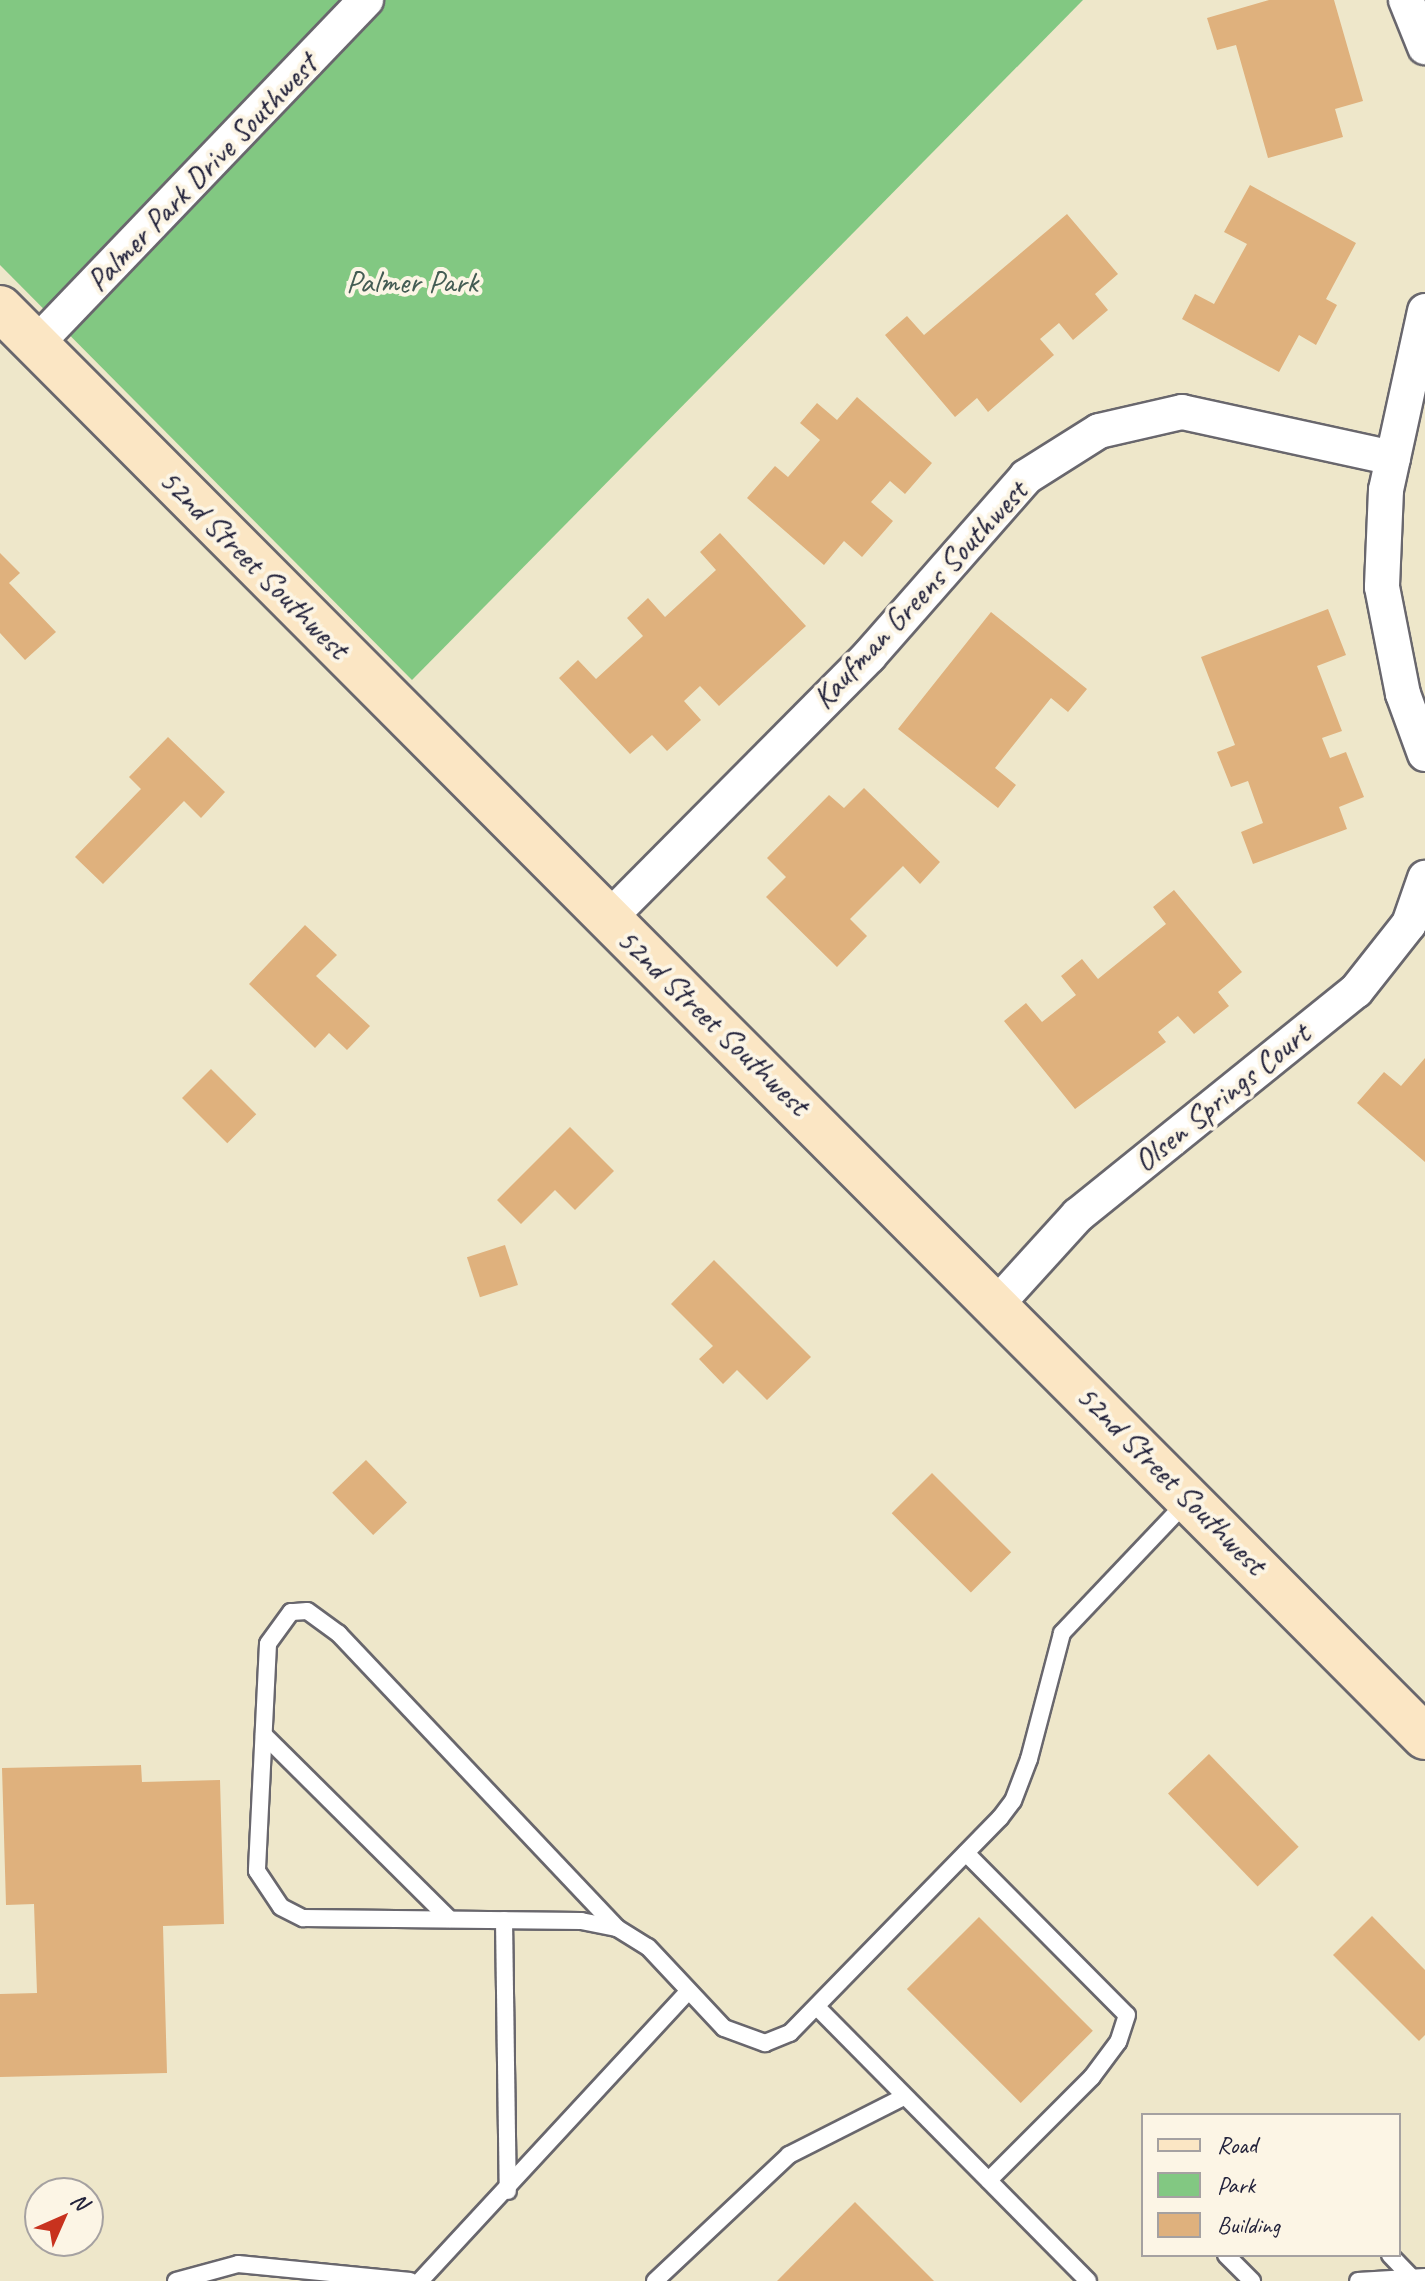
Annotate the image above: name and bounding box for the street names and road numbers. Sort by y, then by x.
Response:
street label: Palmer Park Drive Southwest [78,45,326,301]
street label: 52nd Street Southwest [151,461,357,667]
street label: Kaufman Greens Southwest [804,473,1036,717]
street label: 52nd Street Southwest [609,920,817,1124]
street label: Olsen Springs Court [1126,1015,1318,1181]
street label: 52nd Street Southwest [1068,1377,1274,1583]

